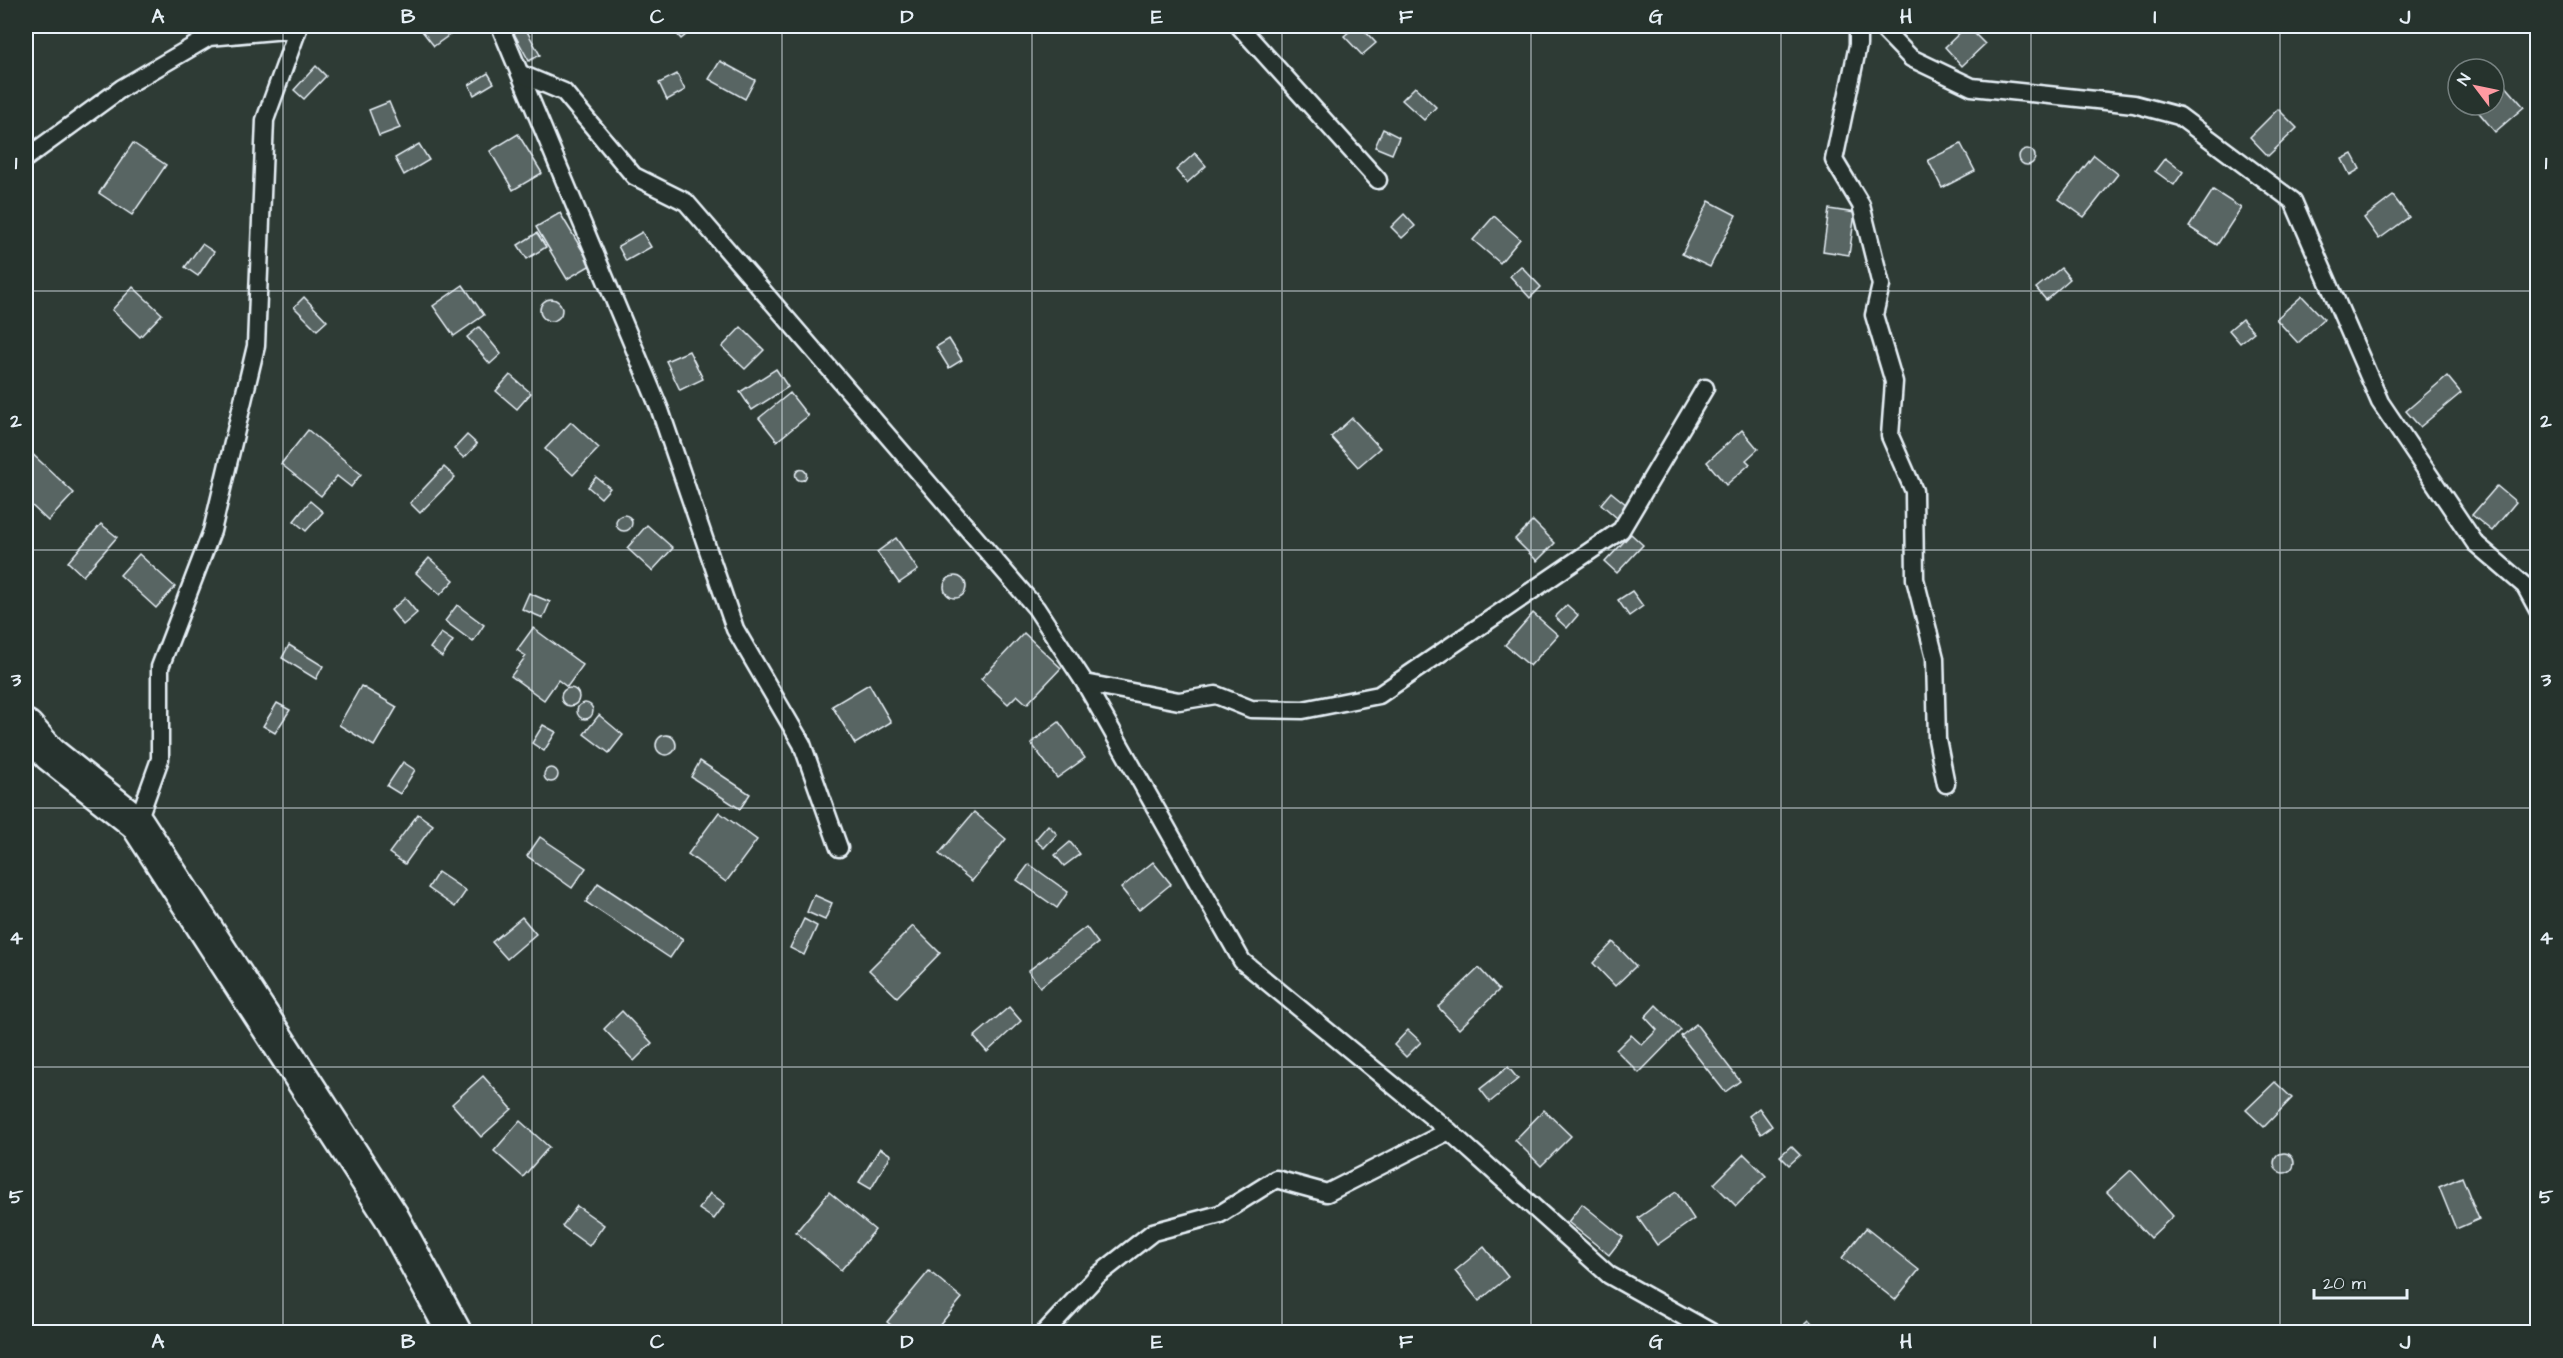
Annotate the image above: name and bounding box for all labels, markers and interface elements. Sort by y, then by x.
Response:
text: A [152,3,165,31]
text: B [401,3,416,31]
text: C [650,3,665,31]
text: D [901,3,914,31]
text: E [1151,3,1163,31]
text: F [1399,3,1414,31]
text: G [1649,3,1663,31]
text: H [1900,3,1912,31]
text: I [2153,3,2157,31]
text: J [2399,3,2411,31]
north arrow [2446,57,2506,117]
text: N [2452,69,2476,90]
text: 1 [15,149,18,177]
text: 1 [2545,149,2548,177]
text: 2 [9,407,22,435]
text: 2 [2539,407,2552,435]
text: 3 [10,666,22,694]
text: 3 [2540,666,2552,694]
text: 4 [9,924,23,952]
text: 4 [2539,924,2553,952]
text: 5 [9,1183,24,1211]
text: 5 [2539,1183,2554,1211]
scale bar [2314,1262,2407,1300]
text: 20 m [2323,1271,2366,1296]
text: A [152,1328,165,1356]
text: B [401,1328,416,1356]
text: C [650,1328,665,1356]
text: D [901,1328,914,1356]
text: E [1151,1328,1163,1356]
text: F [1399,1328,1414,1356]
text: G [1649,1328,1663,1356]
text: H [1900,1328,1912,1356]
text: I [2153,1328,2157,1356]
text: J [2399,1328,2411,1356]

